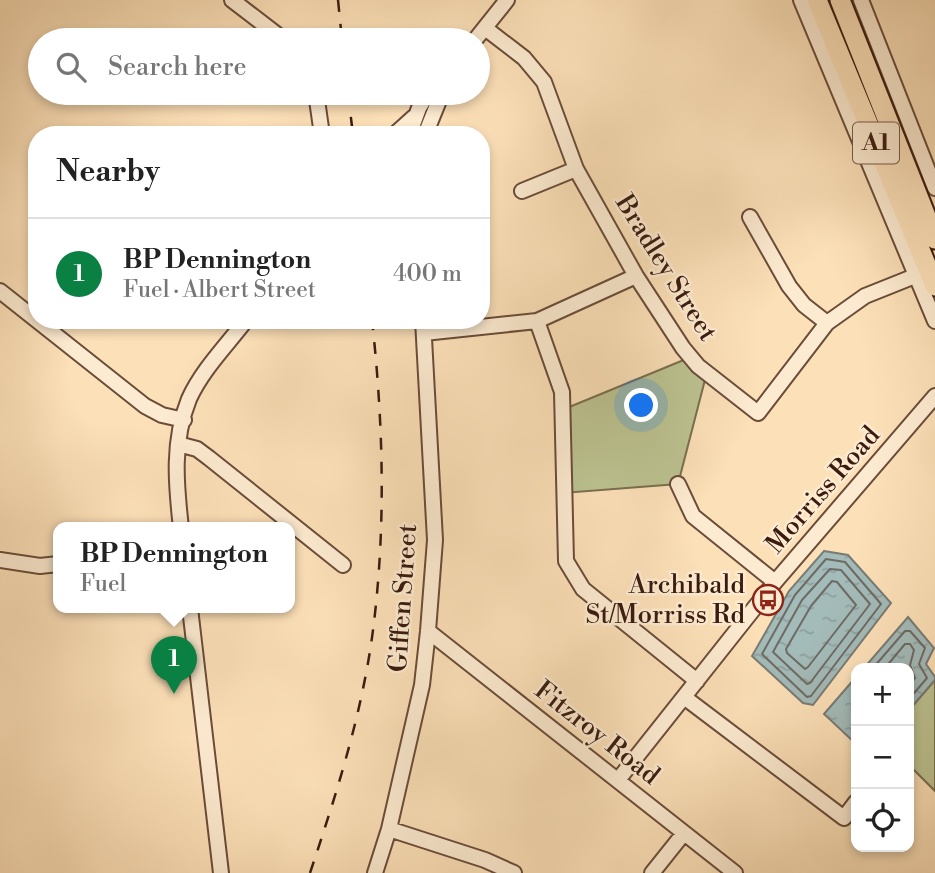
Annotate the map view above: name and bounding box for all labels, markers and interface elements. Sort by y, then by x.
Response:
search box [28,28,490,105]
icon: search [52,48,90,86]
text: Search here [108,51,247,83]
road number: A1 [853,122,899,163]
text: Nearby [56,153,160,191]
street label: Bradley Street [608,188,724,347]
text: BP Dennington [123,244,311,276]
text: 1 [73,260,85,288]
text: 400 m [393,260,462,288]
text: Fuel · Albert Street [123,276,316,304]
your location [624,388,658,422]
street label: Morriss Road [759,420,887,560]
popup [53,522,295,613]
street label: Giffen Street [382,523,424,673]
text: BP Dennington [80,538,268,570]
place label: Archibald St/Morriss Rd [585,569,745,631]
text: Fuel [80,570,126,598]
bus stop icon: Archibald St/Morriss Rd [751,583,785,617]
pin: 1 [151,636,197,694]
map controls [851,663,914,852]
button: + [851,663,914,726]
street label: Fitzroy Road [528,674,666,792]
button: − [851,726,914,789]
button: locate [851,789,914,852]

